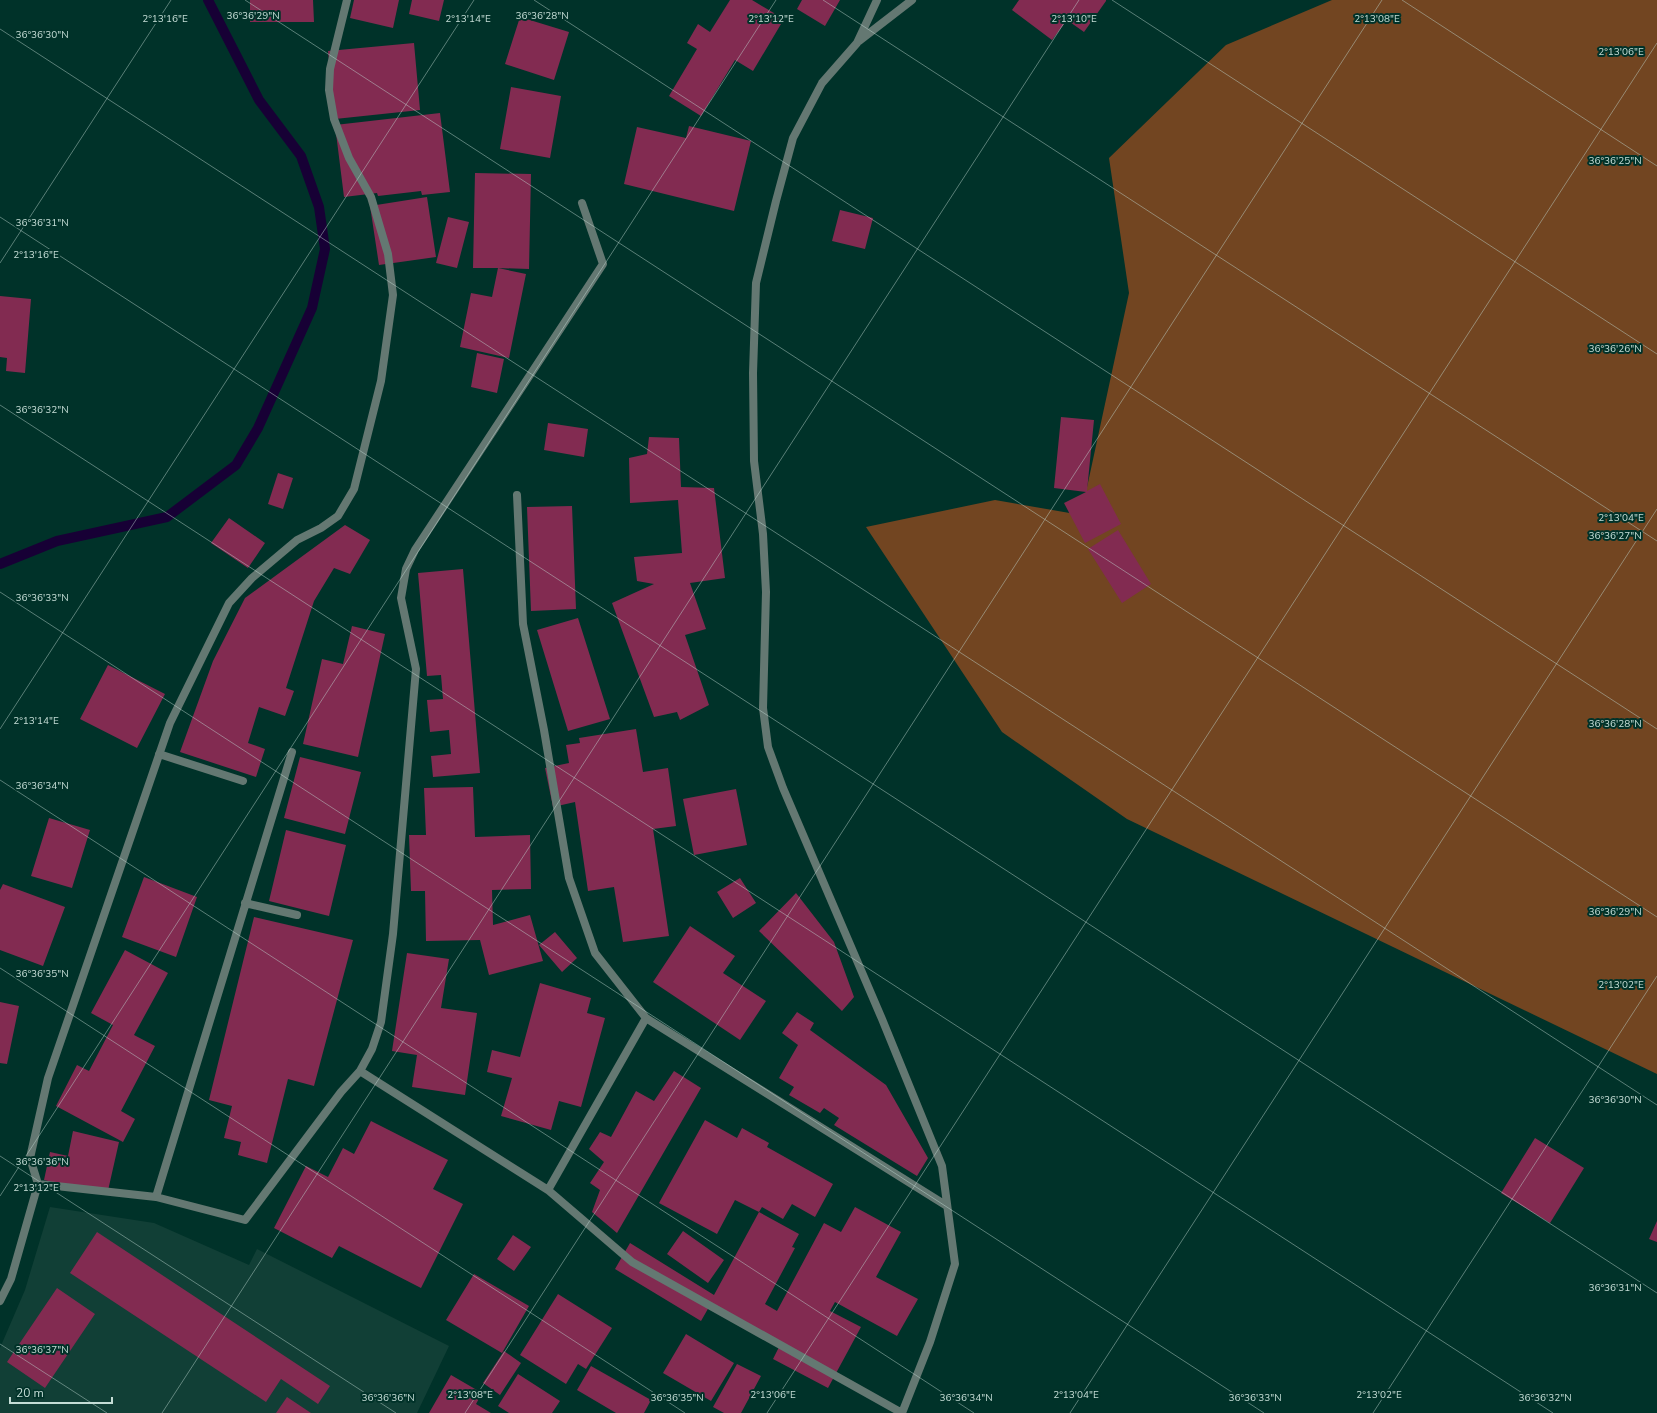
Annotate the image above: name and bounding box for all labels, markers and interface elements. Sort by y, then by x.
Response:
text: 36°36'29"N [226,9,280,23]
text: 36°36'28"N [515,9,569,23]
text: 2°13'16"E [142,12,188,26]
text: 2°13'14"E [445,12,491,26]
text: 2°13'12"E [748,12,794,26]
text: 2°13'10"E [1051,12,1097,26]
text: 2°13'08"E [1354,12,1400,26]
text: 36°36'30"N [15,28,69,42]
text: 2°13'06"E [1598,45,1644,59]
text: 36°36'25"N [1588,154,1642,168]
text: 36°36'31"N [15,216,69,230]
text: 2°13'16"E [13,248,59,262]
text: 36°36'26"N [1588,342,1642,356]
text: 36°36'32"N [15,403,69,417]
text: 2°13'04"E [1598,511,1644,525]
text: 36°36'27"N [1588,529,1642,543]
text: 36°36'33"N [15,591,69,605]
text: 2°13'14"E [13,714,59,728]
text: 36°36'28"N [1588,717,1642,731]
text: 36°36'34"N [15,779,69,793]
text: 36°36'29"N [1588,905,1642,919]
text: 36°36'35"N [15,967,69,981]
text: 2°13'02"E [1598,978,1644,992]
text: 36°36'30"N [1588,1093,1642,1107]
text: 36°36'36"N [15,1155,69,1169]
text: 2°13'12"E [13,1181,59,1195]
text: 36°36'31"N [1588,1281,1642,1295]
text: 36°36'37"N [15,1343,69,1357]
scale bar [10,1379,112,1405]
text: 20 m [16,1385,44,1401]
text: 2°13'08"E [447,1388,493,1402]
text: 2°13'06"E [750,1388,796,1402]
text: 2°13'04"E [1053,1388,1099,1402]
text: 2°13'02"E [1356,1388,1402,1402]
text: 36°36'36"N [361,1391,415,1405]
text: 36°36'35"N [650,1391,704,1405]
text: 36°36'34"N [939,1391,993,1405]
text: 36°36'33"N [1228,1391,1282,1405]
text: 36°36'32"N [1518,1391,1572,1405]

